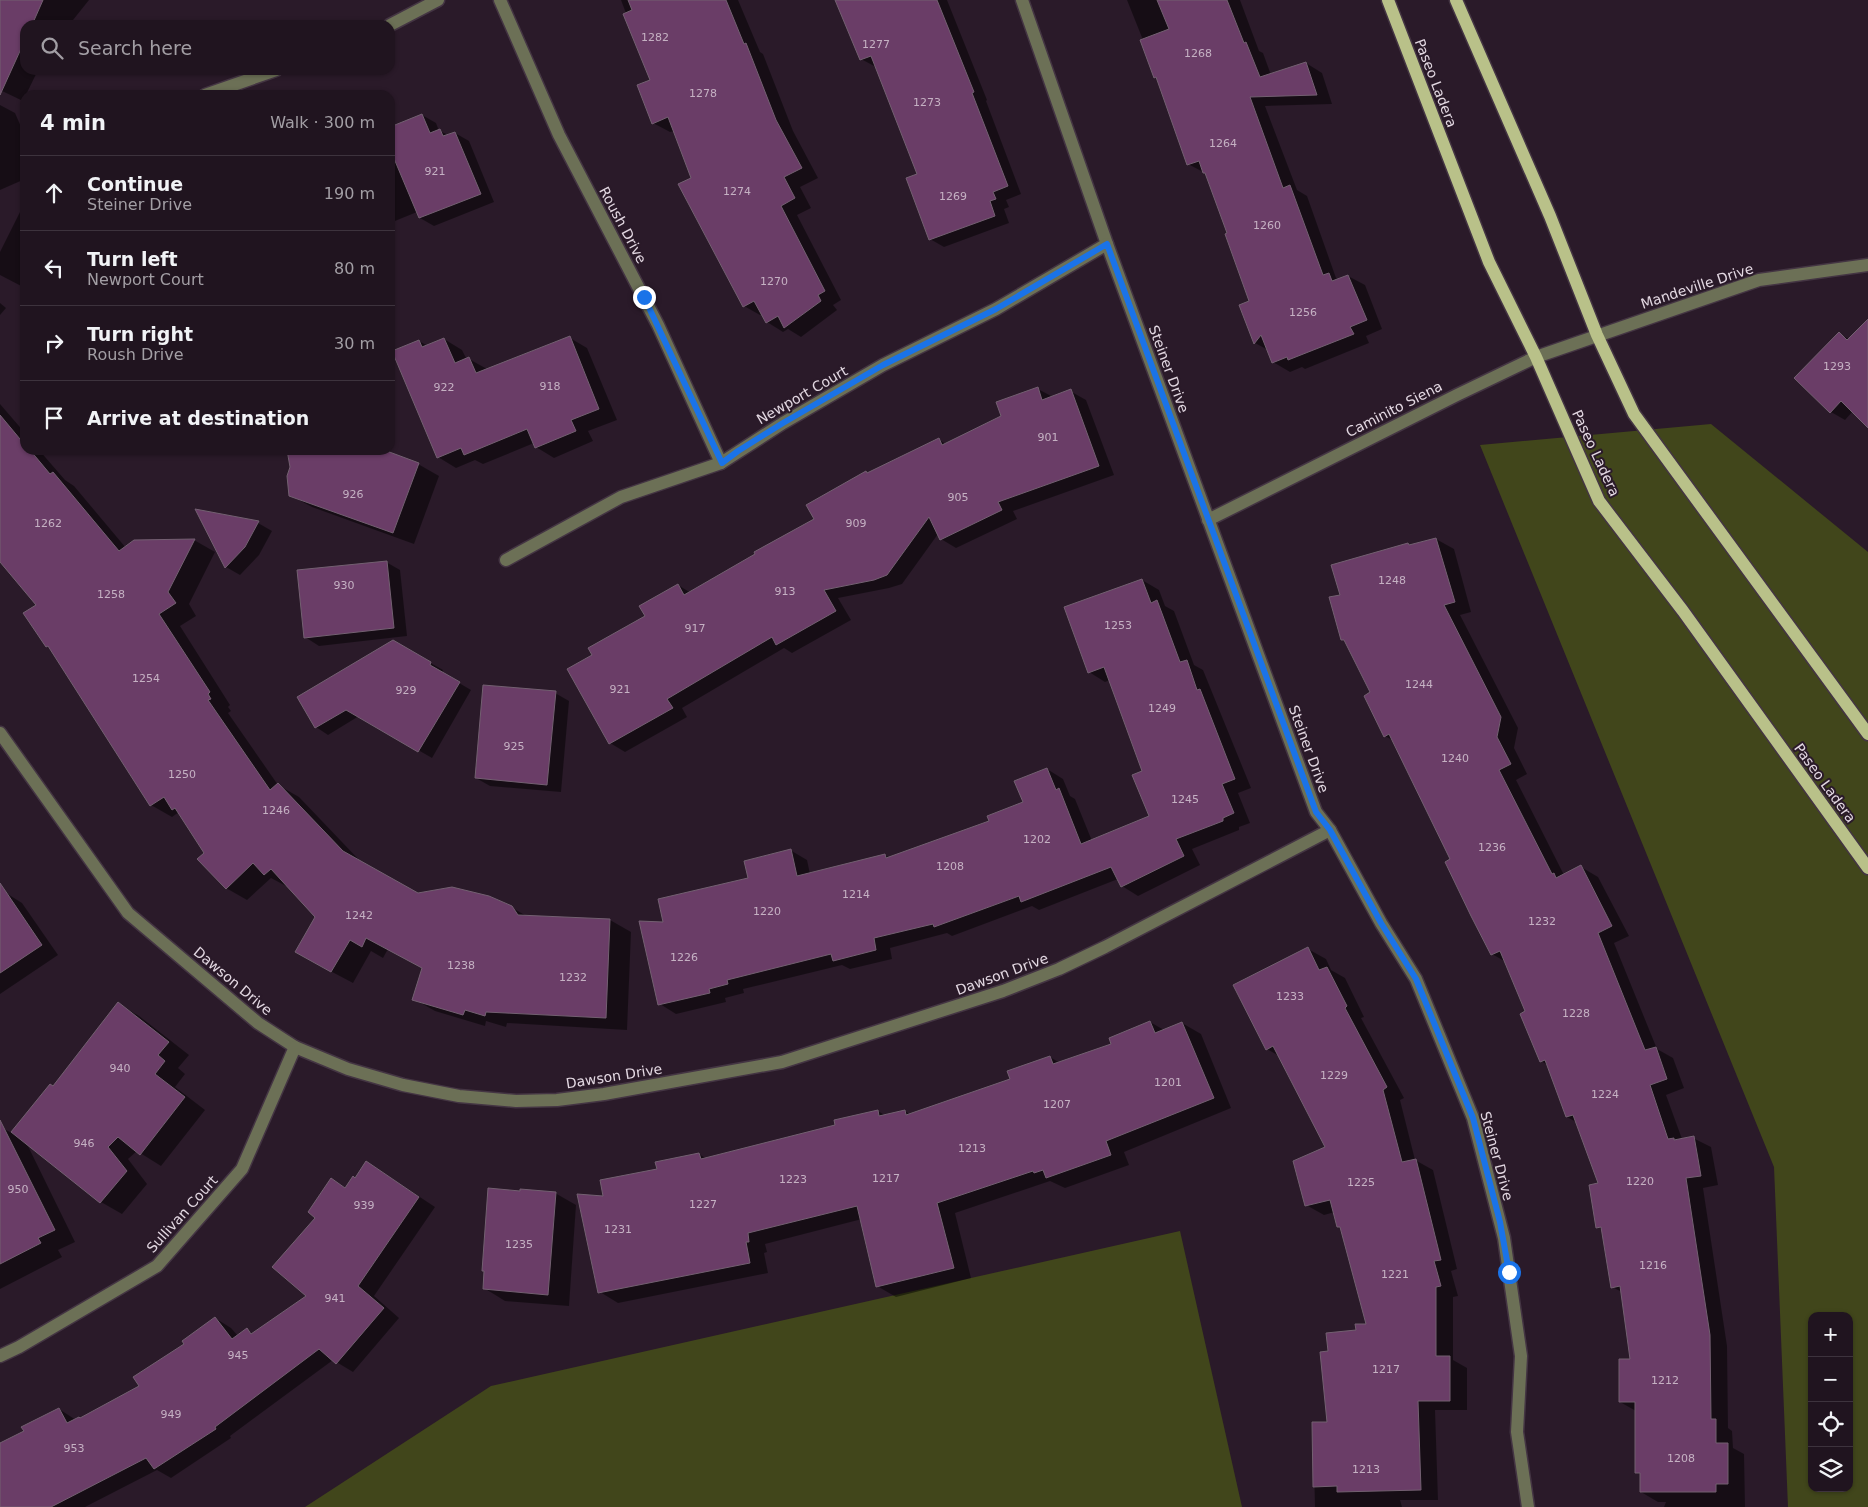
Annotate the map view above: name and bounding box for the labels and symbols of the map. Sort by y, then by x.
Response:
house number: 1282 [641,31,669,44]
street label: Paseo Ladera [1412,36,1460,130]
house number: 1277 [862,38,890,51]
house number: 1268 [1184,47,1212,60]
house number: 1278 [689,87,717,100]
house number: 1273 [913,96,941,109]
house number: 1264 [1209,137,1237,150]
house number: 921 [425,165,446,178]
street label: Roush Drive [596,184,650,266]
house number: 1274 [723,185,751,198]
house number: 1269 [939,190,967,203]
house number: 1260 [1253,219,1281,232]
street label: Mandeville Drive [1639,260,1755,312]
house number: 1270 [760,275,788,288]
route end [633,286,656,309]
house number: 1256 [1289,306,1317,319]
street label: Steiner Drive [1146,323,1192,415]
house number: 1293 [1823,360,1851,373]
street label: Newport Court [754,362,851,427]
street label: Caminito Siena [1343,378,1445,440]
house number: 918 [540,380,561,393]
house number: 922 [434,381,455,394]
street label: Paseo Ladera [1569,407,1623,499]
house number: 901 [1038,431,1059,444]
house number: 926 [343,488,364,501]
house number: 905 [948,491,969,504]
house number: 1262 [34,517,62,530]
house number: 909 [846,517,867,530]
house number: 1248 [1378,574,1406,587]
house number: 930 [334,579,355,592]
house number: 913 [775,585,796,598]
house number: 1258 [97,588,125,601]
house number: 1253 [1104,619,1132,632]
house number: 917 [685,622,706,635]
house number: 1254 [132,672,160,685]
house number: 1244 [1405,678,1433,691]
house number: 921 [610,683,631,696]
house number: 929 [396,684,417,697]
house number: 1249 [1148,702,1176,715]
street label: Steiner Drive [1286,703,1332,795]
house number: 925 [504,740,525,753]
street label: Paseo Ladera [1791,740,1859,826]
house number: 1240 [1441,752,1469,765]
house number: 1250 [168,768,196,781]
house number: 1245 [1171,793,1199,806]
house number: 1246 [262,804,290,817]
house number: 1202 [1023,833,1051,846]
house number: 1236 [1478,841,1506,854]
house number: 1208 [936,860,964,873]
house number: 1214 [842,888,870,901]
house number: 1220 [753,905,781,918]
house number: 1242 [345,909,373,922]
house number: 1232 [1528,915,1556,928]
street label: Dawson Drive [191,944,275,1018]
street label: Dawson Drive [954,950,1050,998]
house number: 1226 [670,951,698,964]
house number: 1238 [447,959,475,972]
house number: 1232 [559,971,587,984]
house number: 1233 [1276,990,1304,1003]
house number: 1228 [1562,1007,1590,1020]
street label: Dawson Drive [565,1060,663,1092]
house number: 940 [110,1062,131,1075]
house number: 1229 [1320,1069,1348,1082]
house number: 1201 [1154,1076,1182,1089]
house number: 1224 [1591,1088,1619,1101]
house number: 1207 [1043,1098,1071,1111]
street label: Steiner Drive [1477,1110,1517,1202]
house number: 946 [74,1137,95,1150]
house number: 1213 [958,1142,986,1155]
street label: Sullivan Court [143,1172,221,1256]
house number: 1217 [872,1172,900,1185]
house number: 1223 [779,1173,807,1186]
house number: 1220 [1626,1175,1654,1188]
house number: 1225 [1347,1176,1375,1189]
house number: 950 [8,1183,29,1196]
house number: 1227 [689,1198,717,1211]
house number: 939 [354,1199,375,1212]
house number: 1231 [604,1223,632,1236]
house number: 1235 [505,1238,533,1251]
house number: 1216 [1639,1259,1667,1272]
route start [1498,1261,1521,1284]
house number: 1221 [1381,1268,1409,1281]
house number: 941 [325,1292,346,1305]
house number: 945 [228,1349,249,1362]
house number: 1217 [1372,1363,1400,1376]
house number: 1212 [1651,1374,1679,1387]
house number: 949 [161,1408,182,1421]
house number: 953 [64,1442,85,1455]
house number: 1208 [1667,1452,1695,1465]
house number: 1213 [1352,1463,1380,1476]

